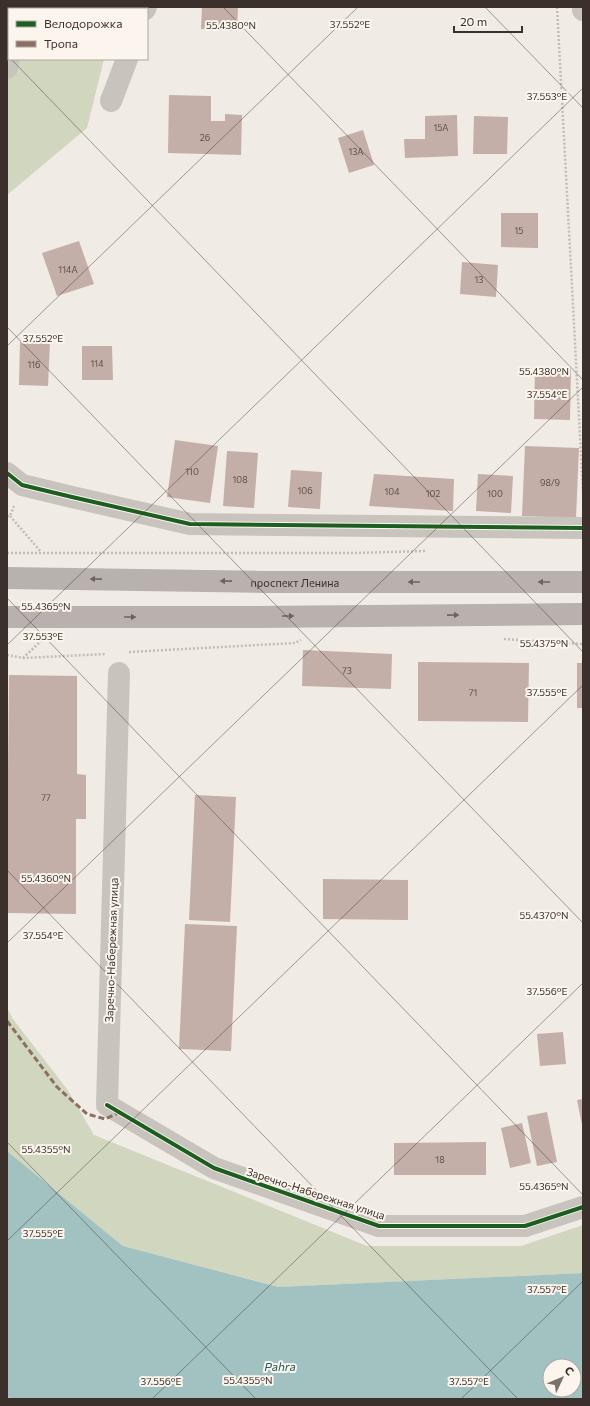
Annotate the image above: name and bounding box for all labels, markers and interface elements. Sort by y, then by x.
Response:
legend [8,8,148,60]
scale bar [454,8,522,34]
text: 20 m [460,14,487,28]
text: Велодорожка [44,16,122,30]
text: 37.552°E [330,18,370,30]
text: 55.4380°N [206,19,256,31]
text: Тропа [44,36,78,50]
text: 37.553°E [527,90,567,102]
house number: 15А [433,122,449,133]
house number: 26 [200,132,210,143]
house number: 13А [349,146,364,157]
house number: 15 [514,225,524,236]
house number: 114А [58,264,78,275]
house number: 13 [475,274,483,285]
text: 37.552°E [23,332,63,344]
house number: 114 [90,358,104,369]
house number: 116 [27,359,41,370]
text: 55.4380°N [519,365,569,377]
text: 37.554°E [527,388,567,400]
house number: 110 [185,466,199,477]
house number: 108 [232,474,248,485]
house number: 98/9 [540,477,560,488]
house number: 106 [297,485,313,496]
house number: 104 [384,486,400,497]
house number: 102 [426,488,440,499]
house number: 100 [487,488,503,499]
street label: проспект Ленина [251,575,339,589]
one-way arrow [89,576,102,582]
one-way arrow [219,578,232,584]
one-way arrow [407,579,420,585]
one-way arrow [537,579,550,585]
text: 55.4365°N [21,600,71,612]
one-way arrow [447,612,460,618]
one-way arrow [282,613,295,619]
one-way arrow [124,614,137,620]
text: 37.553°E [23,630,63,642]
text: 55.4375°N [520,637,568,649]
house number: 73 [342,665,352,676]
text: 37.555°E [527,686,567,698]
house number: 71 [469,687,477,698]
house number: 77 [41,792,51,803]
text: 55.4360°N [21,872,71,884]
street label: Заречно-Набережная улица [102,877,120,1023]
text: 55.4370°N [519,909,569,921]
text: 37.554°E [23,929,63,941]
text: 37.556°E [527,985,567,997]
text: 55.4355°N [22,1143,70,1155]
house number: 18 [435,1154,445,1165]
street label: Заречно-Набережная улица [245,1164,387,1222]
text: 55.4365°N [519,1180,569,1192]
text: 37.555°E [23,1227,63,1239]
text: 37.557°E [527,1283,567,1295]
north arrow [542,1358,582,1398]
water label: Pahra [264,1359,296,1373]
text: С [562,1363,577,1378]
text: 55.4355°N [224,1374,272,1386]
text: 37.556°E [141,1375,181,1387]
text: 37.557°E [449,1375,489,1387]

